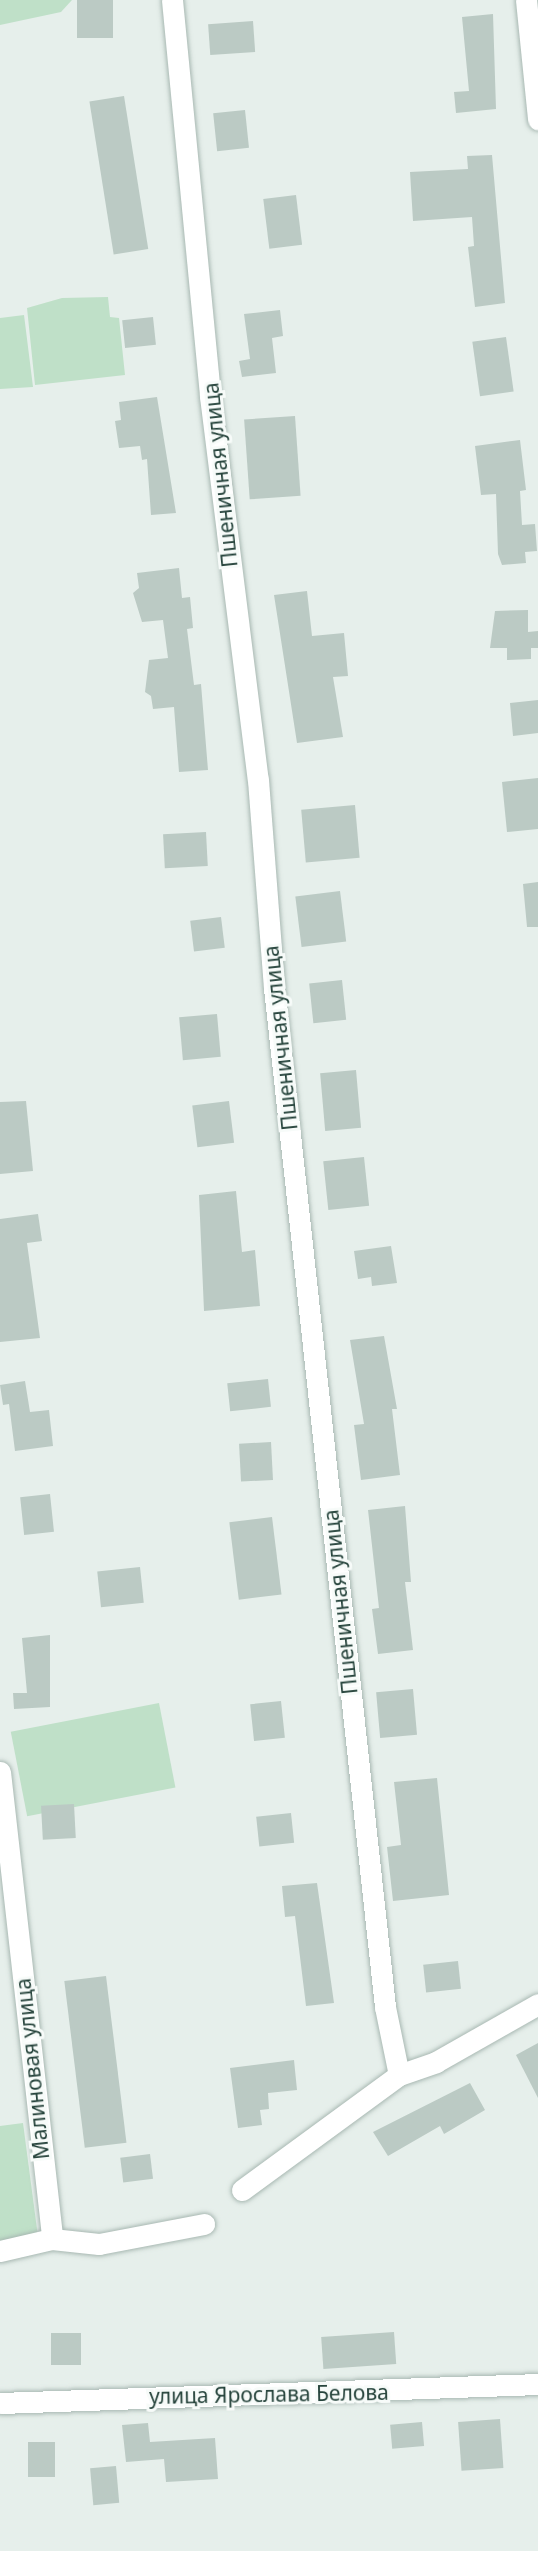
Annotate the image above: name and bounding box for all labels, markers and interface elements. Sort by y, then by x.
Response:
street label: Пшеничная улица [198,381,242,569]
street label: Пшеничная улица [258,944,302,1132]
street label: Пшеничная улица [318,1508,362,1696]
street label: Малиновая улица [10,1977,54,2161]
street label: улица Ярослава Белова [149,2379,389,2409]

